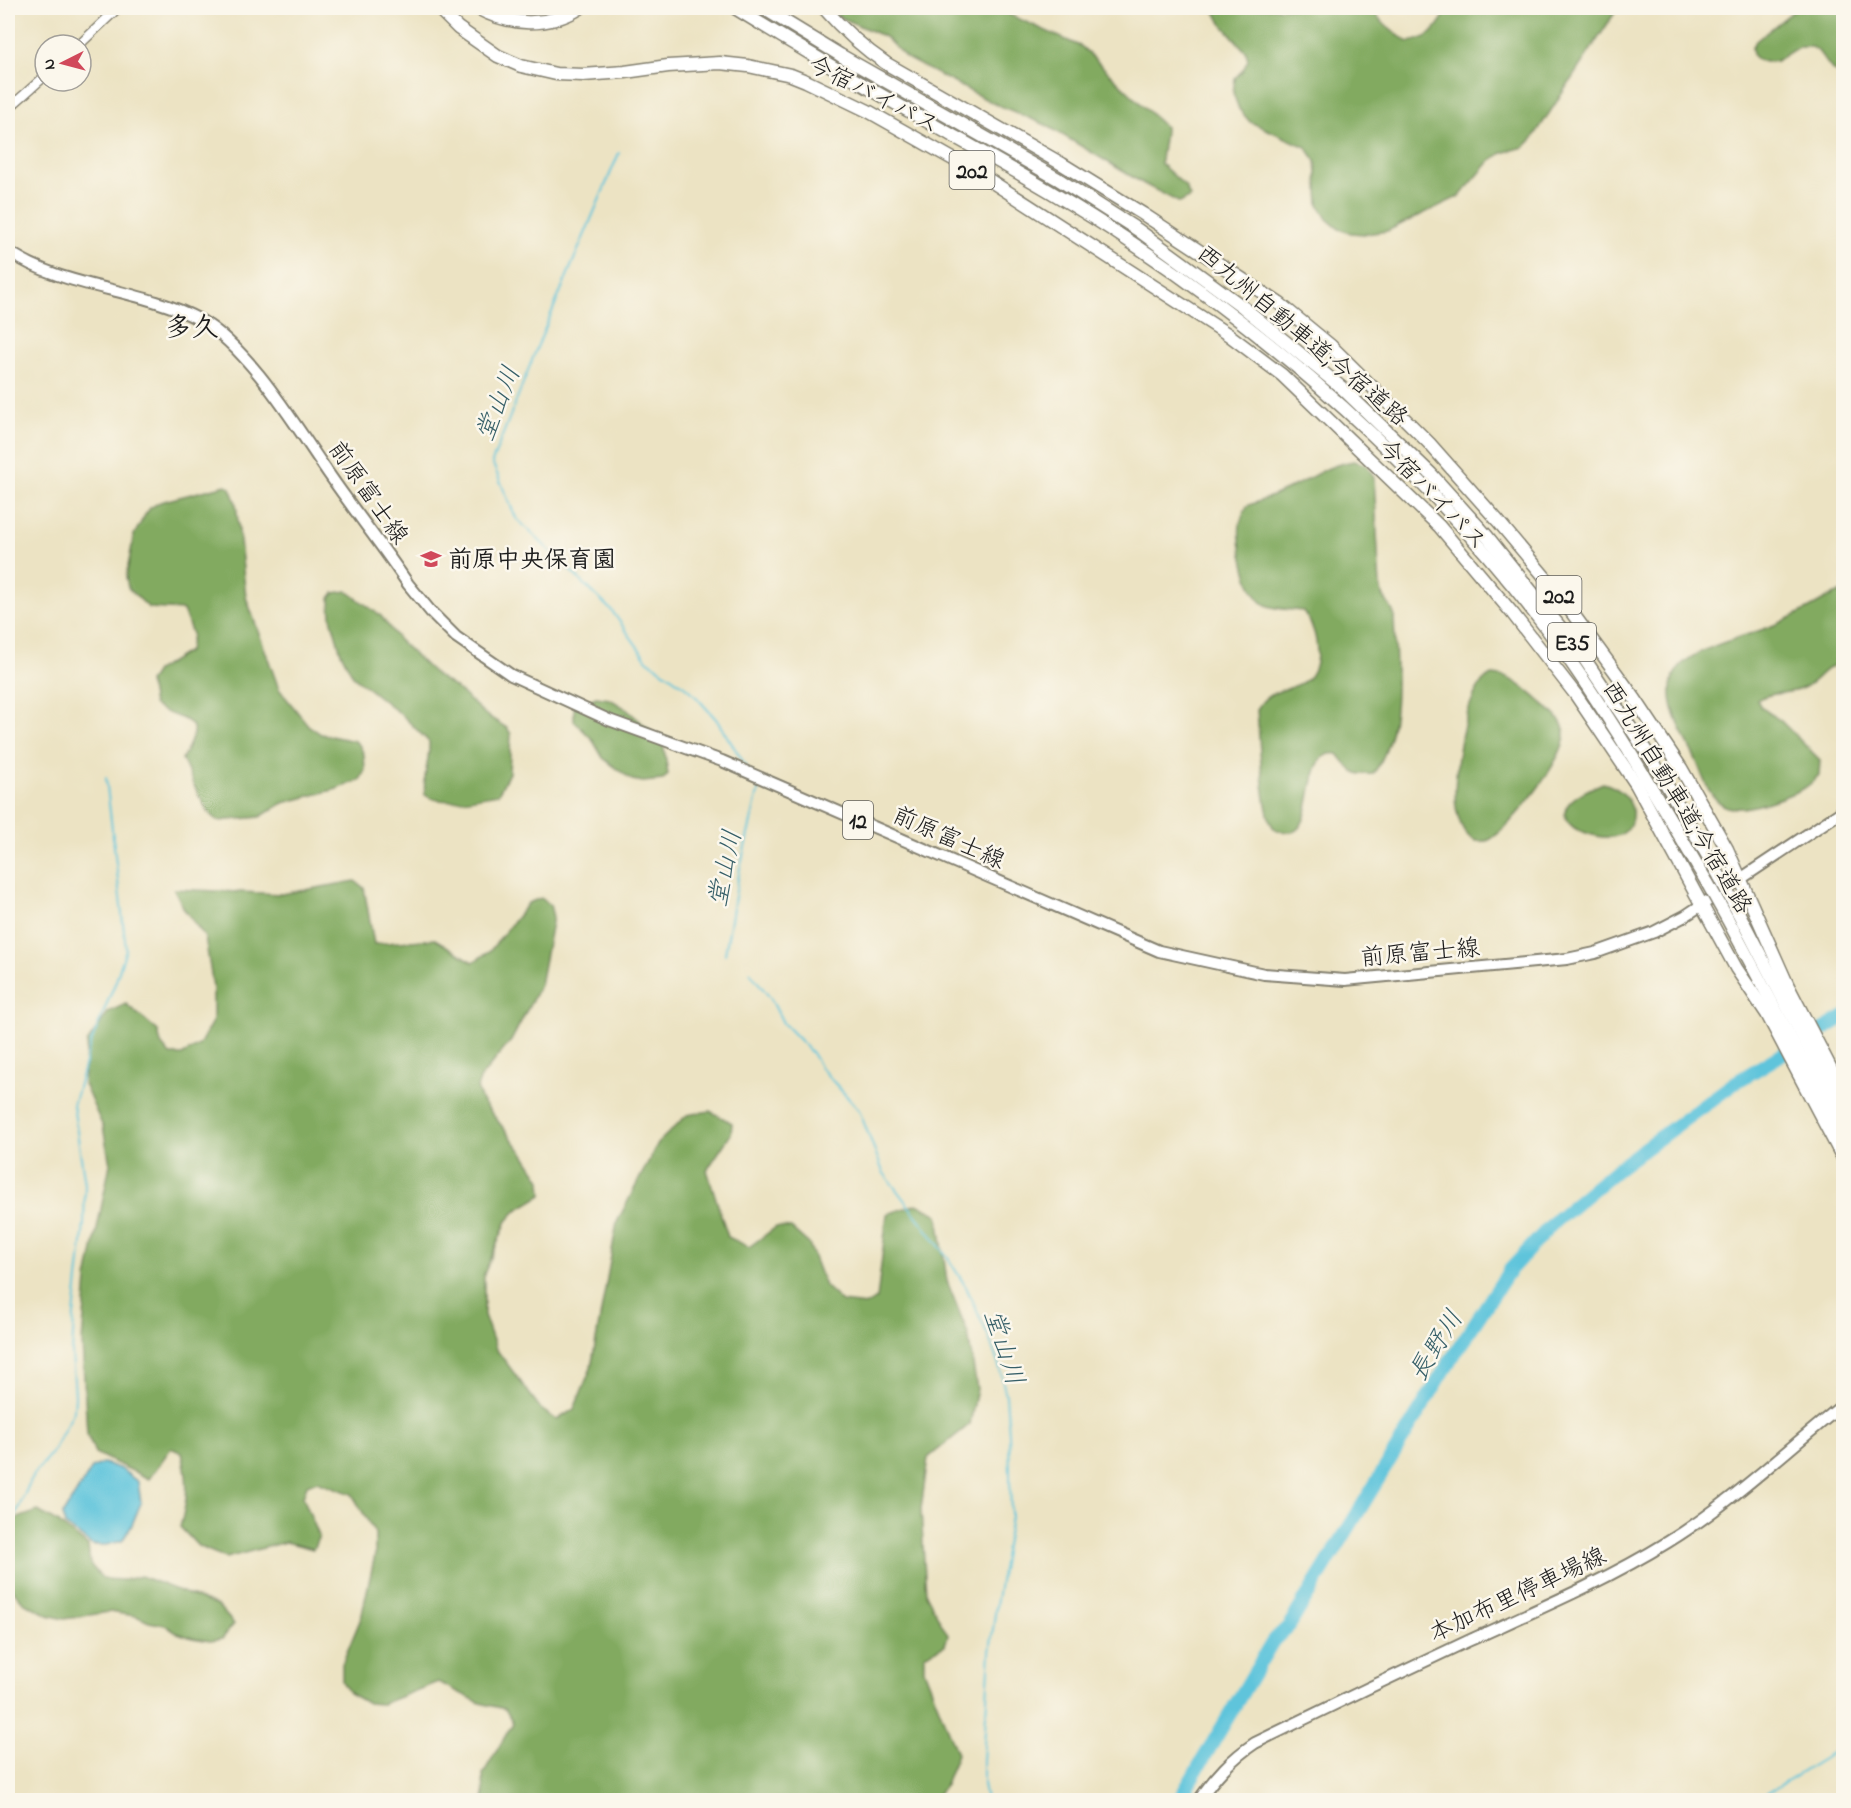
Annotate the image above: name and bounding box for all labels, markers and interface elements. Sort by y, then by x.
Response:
north arrow [33,33,93,93]
street label: 今宿バイパス [801,48,945,144]
text: N [38,58,63,71]
road number: 202 [950,151,994,189]
street label: 西九州自動車道;今宿道路 [1188,238,1415,436]
district label: 多久 [165,310,219,349]
water label: 堂山川 [468,361,532,447]
street label: 今宿バイパス [1369,432,1494,560]
street label: 前原富士線 [318,434,416,553]
place label: 前原中央保育園 [448,544,616,579]
school or university icon: 前原中央保育園 [419,547,443,571]
road number: 202 [1536,576,1582,614]
road number: E35 [1548,623,1596,661]
street label: 西九州自動車道;今宿道路 [1592,675,1760,922]
street label: 前原富士線 [886,799,1010,880]
road number: 12 [843,801,873,839]
water label: 堂山川 [700,827,754,911]
street label: 前原富士線 [1359,932,1482,977]
water label: 長野川 [1401,1303,1474,1390]
water label: 堂山川 [972,1305,1032,1391]
street label: 本加布里停車場線 [1424,1540,1612,1653]

